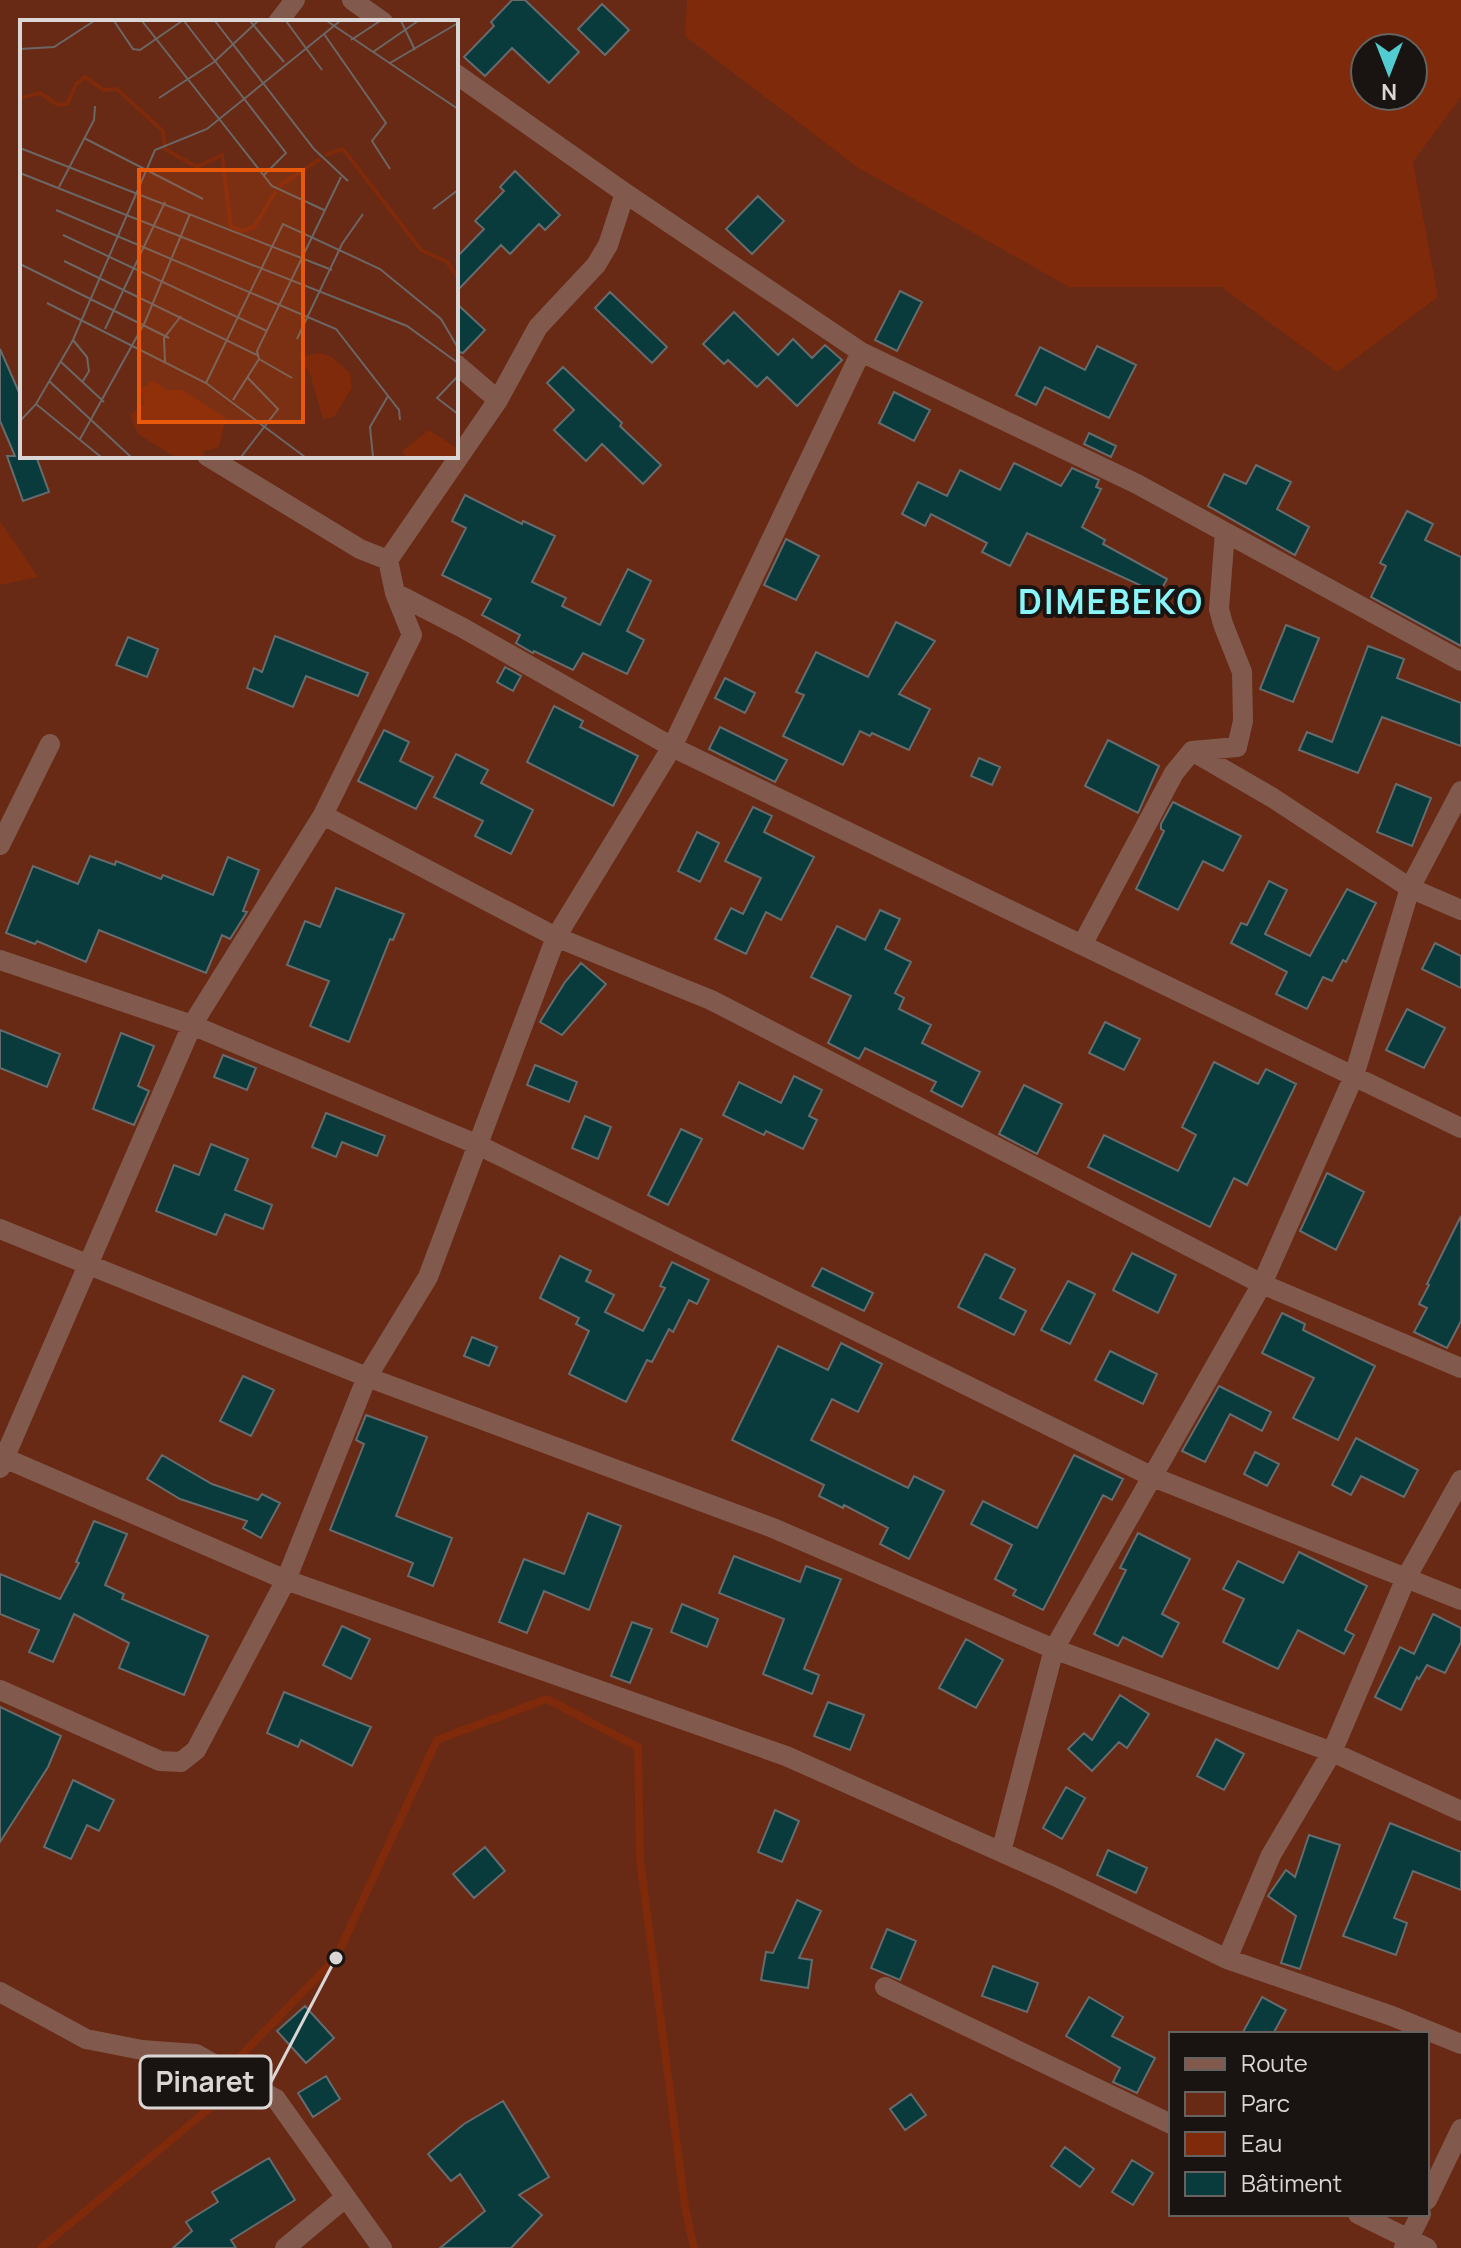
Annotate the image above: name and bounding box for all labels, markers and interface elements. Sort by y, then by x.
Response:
inset map [20,20,458,458]
north arrow [1349,32,1429,112]
text: N [1381,77,1397,107]
district label: DIMEBEKO [1018,578,1204,624]
legend [1169,2032,1429,2216]
text: Route [1241,2046,1308,2079]
callout: Pinaret [140,2056,271,2108]
text: Pinaret [155,2062,255,2100]
text: Parc [1241,2086,1290,2119]
text: Eau [1241,2126,1282,2159]
text: Bâtiment [1241,2166,1342,2199]

